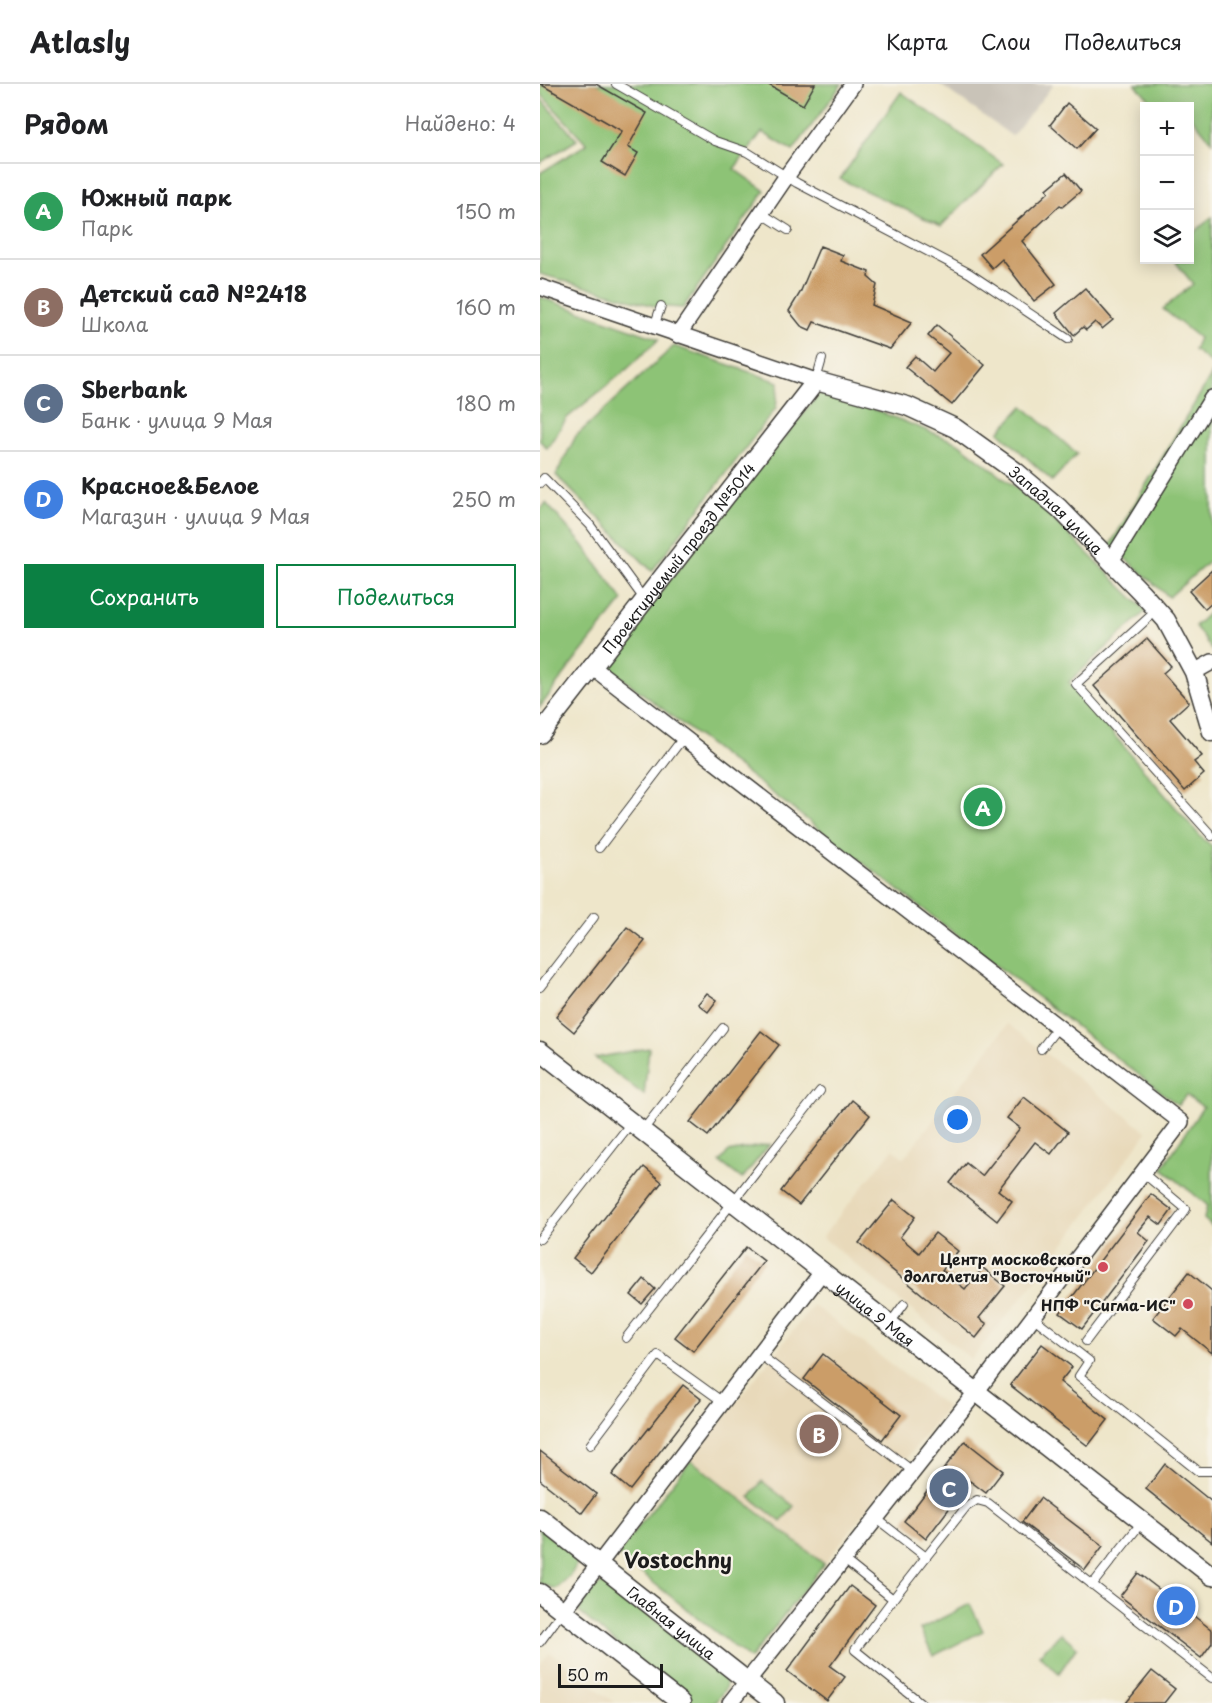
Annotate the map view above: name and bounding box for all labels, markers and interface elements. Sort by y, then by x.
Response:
text: Atlasly [30,20,130,63]
text: Карта [886,25,948,57]
text: Слои [981,25,1031,57]
text: Поделиться [1064,25,1182,57]
map controls [1140,102,1194,264]
button: + [1140,102,1194,156]
text: Рядом [24,104,109,143]
text: Найдено: 4 [405,108,516,138]
button: − [1140,156,1194,210]
text: Южный парк [81,180,232,213]
text: A [36,196,51,226]
text: 150 m [456,196,516,226]
button: layers [1140,210,1194,264]
text: Парк [81,213,133,243]
text: Детский сад №2418 [81,276,307,309]
text: B [37,292,50,322]
text: 160 m [456,292,516,322]
text: Школа [81,309,148,339]
text: Sberbank [81,372,187,405]
text: C [36,388,51,418]
text: 180 m [456,388,516,418]
text: Банк · улица 9 Мая [81,405,273,435]
street label: Проектируемый проезд №5014 [596,457,760,658]
street label: Западная улица [1005,460,1109,559]
text: Красное&Белое [81,468,259,501]
text: D [36,484,51,514]
text: 250 m [452,484,516,514]
text: Магазин · улица 9 Мая [81,501,310,531]
button: Сохранить [24,564,264,628]
button: Поделиться [276,564,516,628]
pin: A [964,784,1002,830]
your location [943,1105,972,1134]
place label: Центр московского долголетия "Восточный" [904,1247,1091,1287]
marker: Центр московского долголетия "Восточный" [1096,1260,1110,1274]
street label: улица 9 Мая [831,1275,920,1351]
place label: НПФ "Сигма-ИС" [1041,1293,1176,1316]
marker: НПФ "Сигма-ИС" [1181,1297,1195,1311]
pin: B [800,1412,838,1456]
pin: C [930,1466,968,1510]
district label: Vostochny [624,1543,732,1575]
street label: Главная улица [623,1580,722,1664]
pin: D [1156,1584,1196,1628]
scale bar [558,1661,663,1688]
text: 50 m [567,1662,608,1686]

